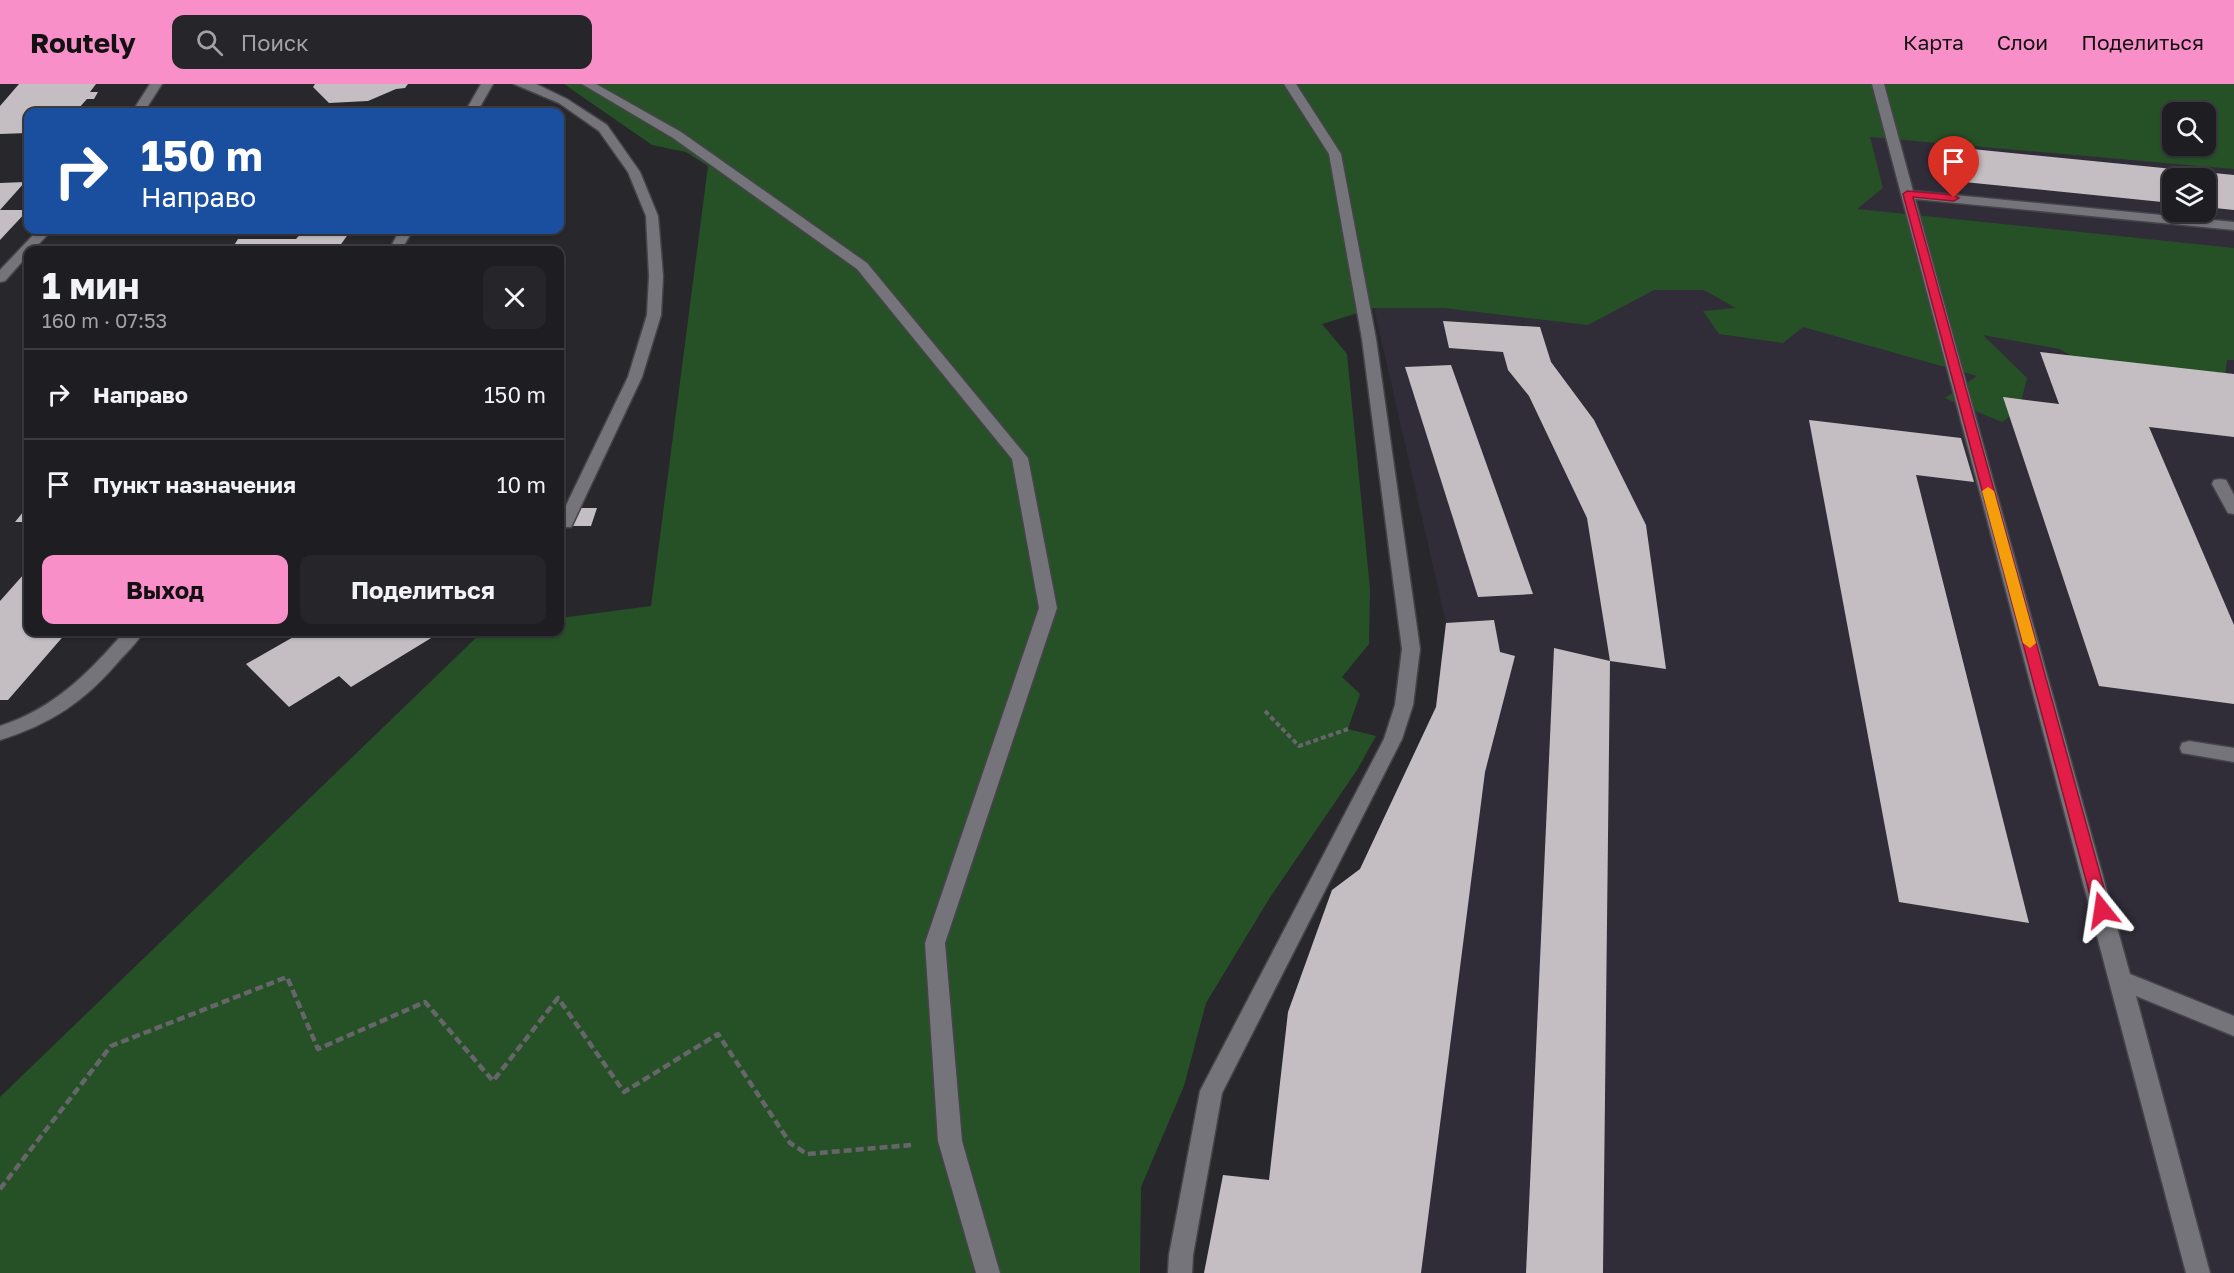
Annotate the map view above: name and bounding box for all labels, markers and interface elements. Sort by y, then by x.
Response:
search box [172,15,592,69]
text: Routely [30,26,136,59]
icon: search [193,26,226,59]
text: Поиск [241,29,309,56]
text: Карта [1903,29,1964,55]
text: Слои [1997,29,2048,55]
text: Поделиться [2081,29,2204,55]
map controls [2162,102,2216,222]
button: search [2162,102,2216,156]
text: 150 m [141,130,263,180]
icon: right [42,132,120,210]
pin [1928,136,1979,198]
icon: arrive [1937,145,1970,178]
button: layers [2162,168,2216,222]
text: Направо [141,181,256,213]
text: 1 мин [42,264,139,307]
button: close [483,266,546,329]
text: 160 m · 07:53 [42,308,167,332]
icon: right [42,378,75,411]
text: Направо [93,381,188,408]
text: 150 m [484,381,546,408]
icon: arrive [42,468,75,501]
text: Пункт назначения [93,471,296,498]
text: 10 m [497,471,546,498]
button: Выход [42,555,288,624]
button: Поделиться [300,555,546,624]
position arrow [2070,878,2134,942]

